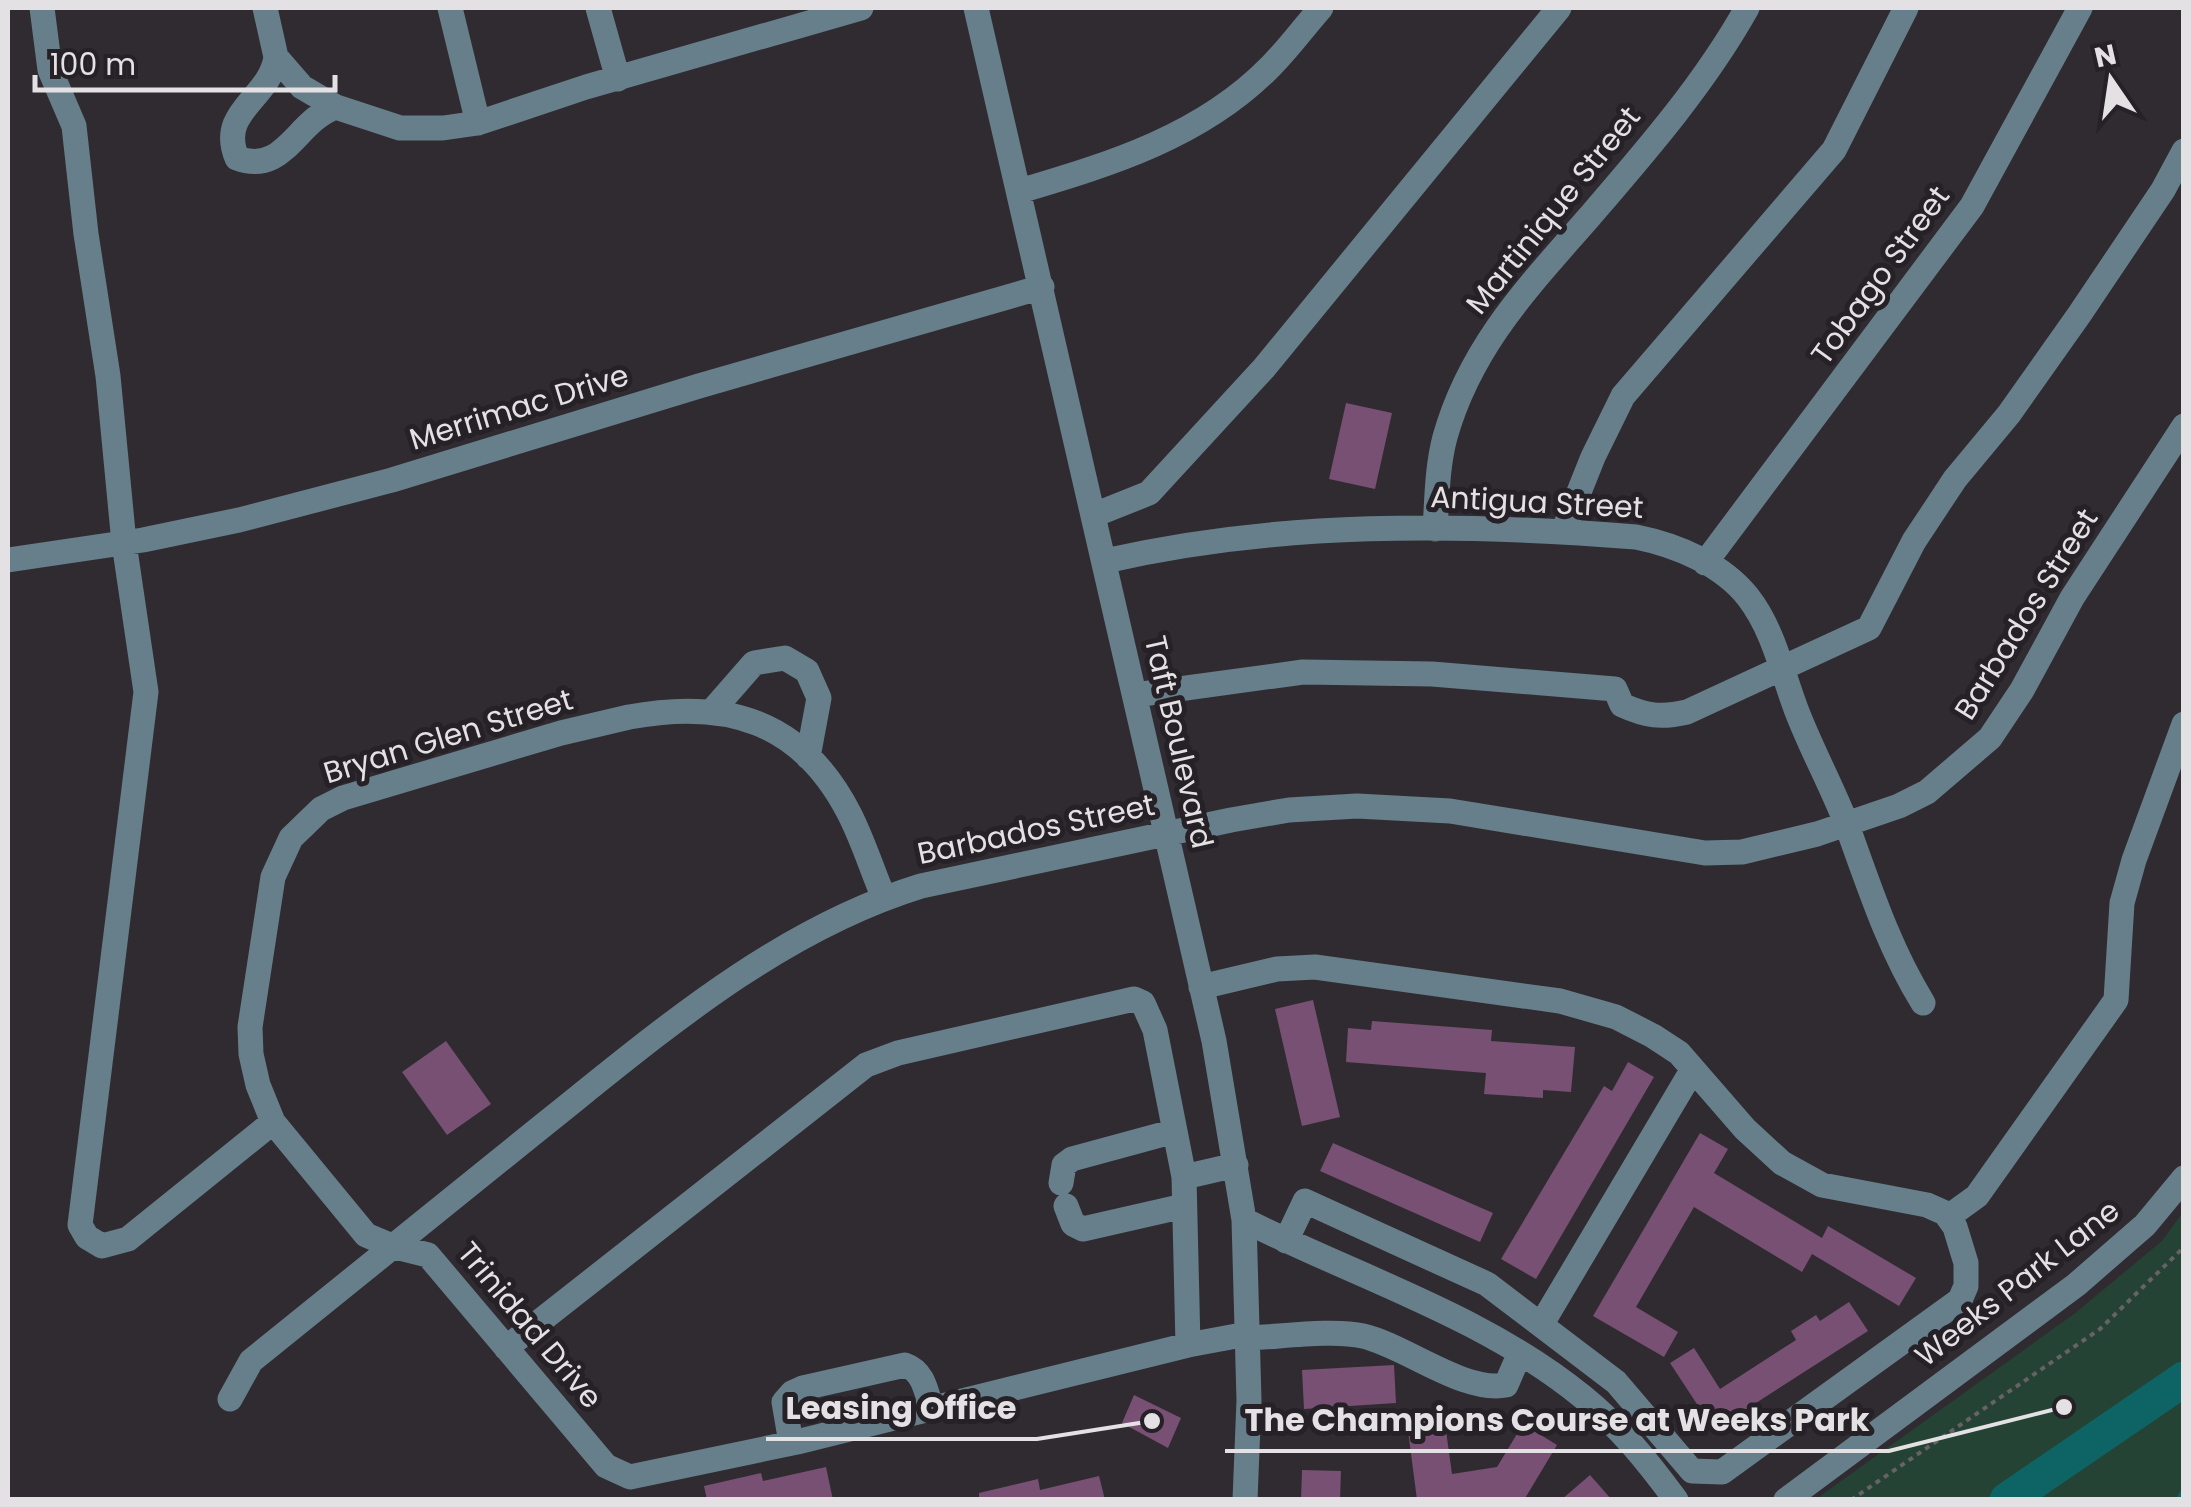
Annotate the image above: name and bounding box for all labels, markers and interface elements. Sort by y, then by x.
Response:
scale bar [35,30,335,92]
north arrow [2061,30,2161,130]
text: N [2091,35,2120,77]
text: 100 m [50,43,136,86]
street label: Martinique Street [1456,97,1650,323]
street label: Tobago Street [1800,177,1960,373]
street label: Merrimac Drive [404,353,634,461]
street label: Antigua Street [1429,475,1645,529]
street label: Barbados Street [1944,500,2108,728]
street label: Taft Boulevard [1134,632,1224,852]
street label: Bryan Glen Street [318,678,578,794]
street label: Barbados Street [913,783,1159,875]
street label: Weeks Park Lane [1906,1189,2128,1377]
street label: Trinidad Drive [447,1232,613,1418]
callout: Leasing Office [766,1377,1037,1439]
text: Leasing Office [786,1385,1016,1430]
callout: The Champions Course at Weeks Park [1225,1389,1889,1451]
text: The Champions Course at Weeks Park [1245,1397,1870,1442]

